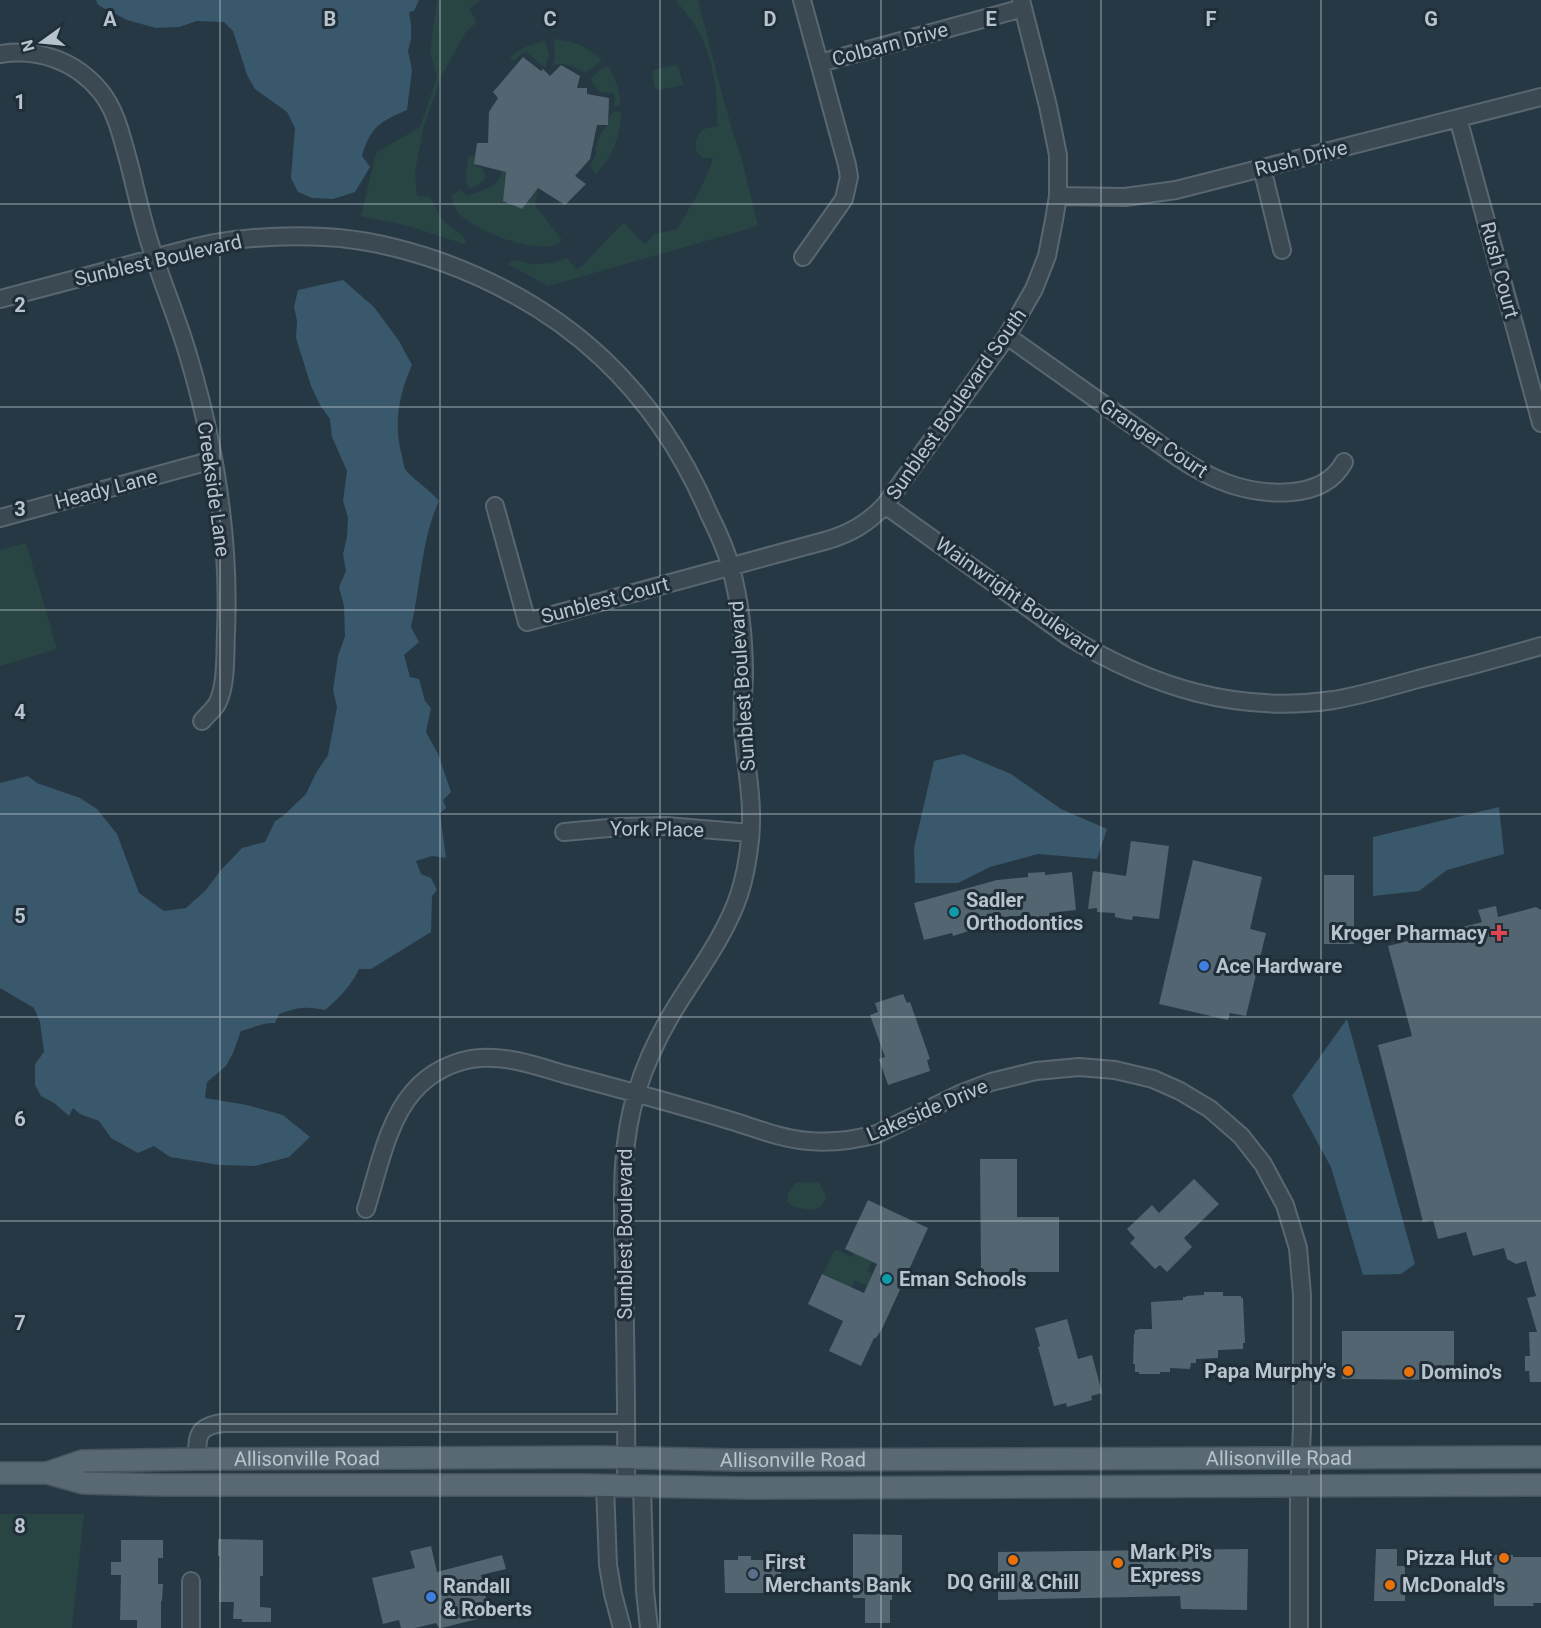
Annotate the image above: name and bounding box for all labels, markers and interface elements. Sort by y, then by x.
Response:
text: A [103,7,117,31]
text: B [324,7,336,31]
text: C [543,7,557,31]
text: D [764,7,777,31]
text: E [985,7,997,31]
text: F [1206,7,1217,31]
text: G [1424,7,1438,31]
north arrow [12,12,72,72]
street label: Colbarn Drive [829,17,951,71]
text: N [17,38,39,54]
text: 1 [14,90,26,114]
street label: Rush Drive [1252,135,1350,181]
street label: Rush Court [1476,219,1524,321]
street label: Sunblest Boulevard [72,229,244,291]
text: 2 [14,293,26,317]
street label: Sunblest Boulevard South [881,304,1031,504]
street label: Granger Court [1096,393,1212,483]
street label: Creekside Lane [193,420,235,558]
street label: Heady Lane [52,464,160,514]
text: 3 [14,497,26,521]
street label: Wainwright Boulevard [931,532,1103,662]
street label: Sunblest Court [538,571,672,629]
street label: Sunblest Boulevard [724,600,760,772]
text: 4 [14,700,26,724]
street label: York Place [610,816,704,842]
place label: Sadler Orthodontics [966,888,1083,935]
text: 5 [14,904,26,928]
marker: Sadler Orthodontics [947,905,961,919]
place label: Kroger Pharmacy [1331,921,1488,945]
marker: Kroger Pharmacy [1492,926,1506,940]
place label: Ace Hardware [1216,954,1342,978]
marker: Ace Hardware [1197,959,1211,973]
street label: Lakeside Drive [863,1074,991,1146]
text: 6 [14,1107,26,1131]
street label: Sunblest Boulevard [613,1149,637,1320]
place label: Eman Schools [899,1267,1027,1291]
marker: Eman Schools [880,1272,894,1286]
text: 7 [14,1311,26,1335]
place label: Papa Murphy's [1204,1359,1336,1383]
place label: Domino's [1421,1360,1502,1384]
marker: Papa Murphy's [1341,1364,1355,1378]
marker: Domino's [1402,1365,1416,1379]
street label: Allisonville Road [234,1446,380,1471]
street label: Allisonville Road [1206,1446,1352,1470]
street label: Allisonville Road [720,1448,866,1472]
text: 8 [14,1514,26,1538]
place label: Mark Pi's Express [1130,1540,1212,1587]
place label: Pizza Hut [1406,1546,1492,1570]
place label: First Merchants Bank [765,1550,912,1597]
marker: Pizza Hut [1497,1551,1511,1565]
marker: DQ Grill & Chill [1006,1553,1020,1567]
marker: Mark Pi's Express [1111,1556,1125,1570]
marker: First Merchants Bank [746,1567,760,1581]
place label: DQ Grill & Chill [947,1570,1079,1594]
place label: McDonald's [1402,1573,1505,1597]
place label: Randall & Roberts [443,1574,532,1621]
marker: McDonald's [1383,1578,1397,1592]
marker: Randall & Roberts [424,1590,438,1604]

